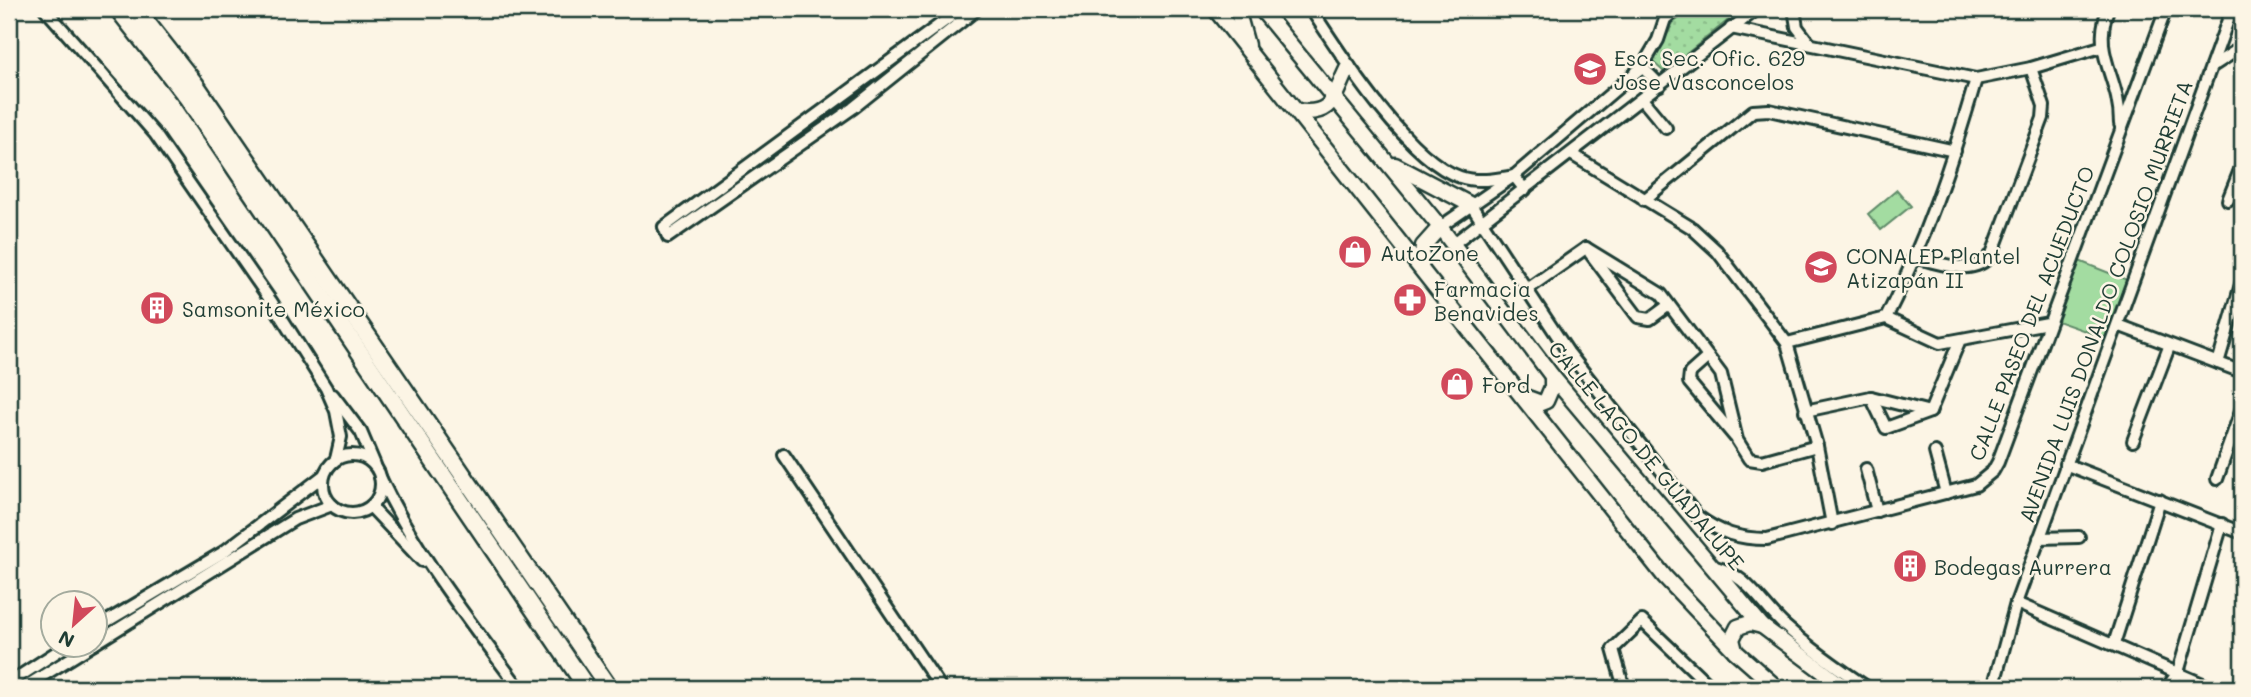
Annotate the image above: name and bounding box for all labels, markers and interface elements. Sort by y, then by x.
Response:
place label: Esc. Sec. Ofic. 629 Jose Vasconcelos [1614,44,1805,95]
school or university icon: Esc. Sec. Ofic. 629 Jose Vasconcelos [1571,50,1609,88]
street label: AVENIDA LUIS DONALDO COLOSIO MURRIETA [2012,76,2198,526]
street label: CALLE PASEO DEL ACUEDUCTO [1962,162,2100,464]
shop icon: AutoZone [1336,233,1374,271]
place label: AutoZone [1380,239,1479,266]
place label: CONALEP Plantel Atizapán II [1846,242,2021,293]
school or university icon: CONALEP Plantel Atizapán II [1802,248,1840,286]
place label: Farmacia Benavides [1434,275,1539,326]
pharmacy icon: Farmacia Benavides [1391,281,1429,319]
building icon: Samsonite México [138,289,176,327]
place label: Samsonite México [182,295,365,322]
street label: CALLE LAGO DE GUADALUPE [1543,335,1751,575]
shop icon: Ford [1438,365,1476,403]
place label: Ford [1482,371,1530,398]
building icon: Bodegas Aurrera [1891,547,1929,585]
place label: Bodegas Aurrera [1934,553,2112,580]
north arrow [38,588,108,658]
text: N [54,625,78,654]

